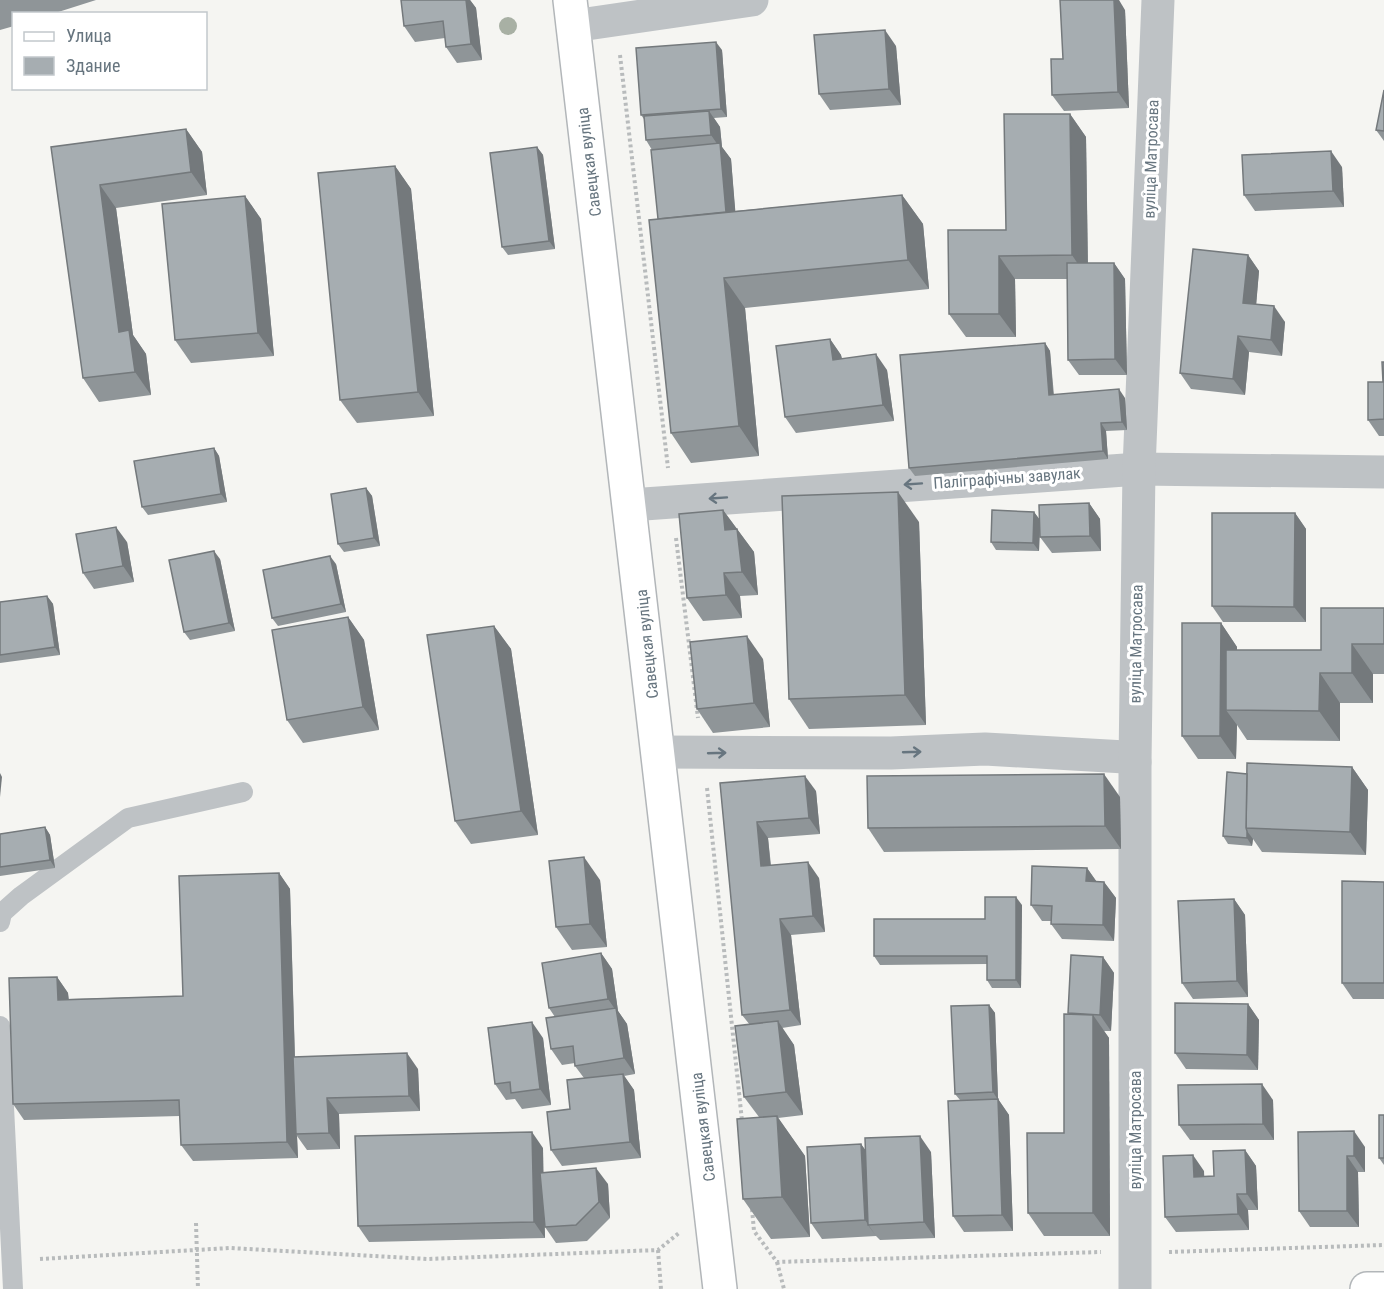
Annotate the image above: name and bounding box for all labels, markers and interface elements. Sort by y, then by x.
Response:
legend [12,12,207,90]
text: Улица [66,25,112,46]
text: Здание [66,55,120,76]
street label: вуліца Матросава [1139,99,1163,219]
street label: Савецкая вуліца [573,106,605,218]
street label: Паліграфічны завулак [933,463,1082,493]
one-way arrow [903,479,923,490]
one-way arrow [709,493,729,504]
street label: вуліца Матросава [1125,584,1147,704]
street label: Савецкая вуліца [632,588,662,700]
one-way arrow [901,746,921,758]
one-way arrow [706,748,726,759]
street label: Савецкая вуліца [687,1071,719,1183]
street label: вуліца Матросава [1126,1071,1145,1190]

